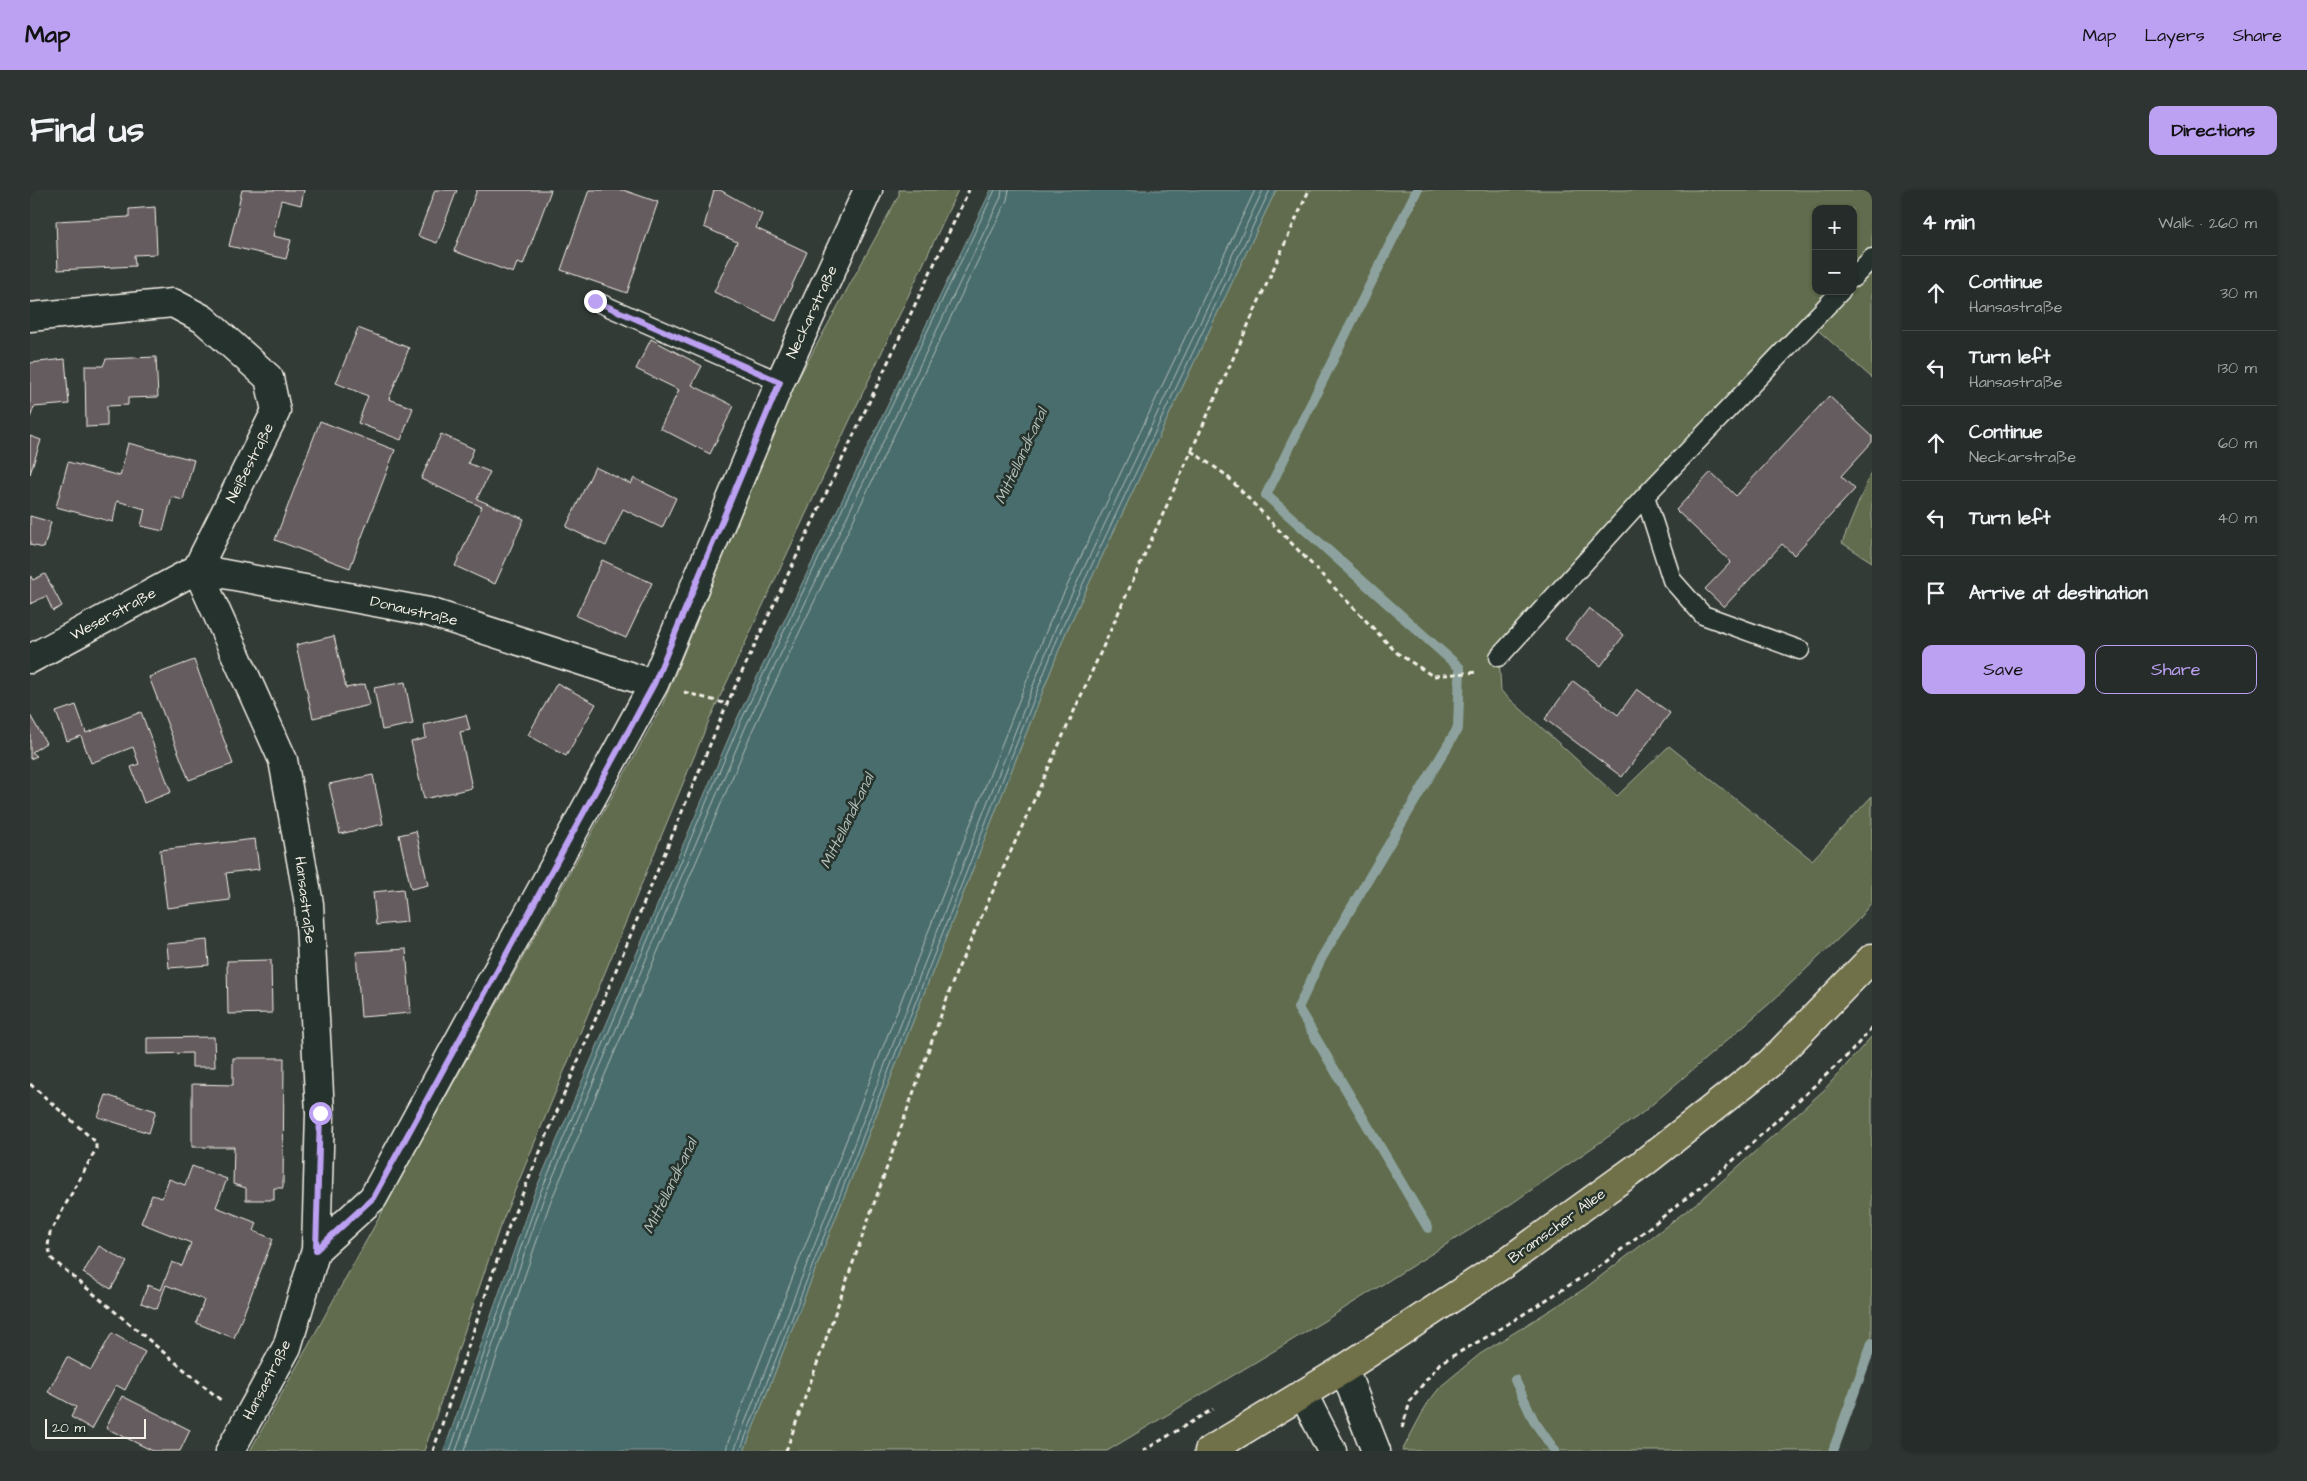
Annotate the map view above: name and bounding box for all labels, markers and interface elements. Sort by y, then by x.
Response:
text: Map [25,18,70,52]
text: Map [2082,23,2116,48]
text: Layers [2144,23,2205,48]
text: Share [2233,23,2282,48]
text: Find us [30,106,144,155]
button: Directions [2149,106,2277,155]
map controls [1812,205,1857,295]
button: + [1812,205,1857,250]
text: 4 min [1922,208,1975,237]
text: Walk · 260 m [2158,212,2257,234]
button: − [1812,250,1857,295]
street label: Neckarstraße [781,262,843,362]
text: Continue [1969,269,2043,296]
icon: ahead [1922,279,1950,307]
text: 30 m [2220,282,2257,304]
route end [584,290,607,313]
text: Hansastraße [1969,296,2063,318]
text: Turn left [1969,344,2050,371]
icon: left [1922,354,1950,382]
text: 130 m [2218,357,2257,379]
text: Hansastraße [1969,371,2063,393]
water label: Mittellandkanal [989,402,1054,507]
text: Continue [1969,419,2043,446]
street label: Neißestraße [221,420,279,506]
icon: ahead [1922,429,1950,457]
text: 60 m [2218,432,2257,454]
text: Neckarstraße [1969,446,2076,468]
icon: left [1922,504,1950,532]
text: Turn left [1969,505,2050,532]
text: 40 m [2217,507,2257,529]
icon: arrive [1922,579,1950,607]
text: Arrive at destination [1969,580,2148,607]
street label: Weserstraße [66,583,160,645]
street label: Donaustraße [368,591,460,631]
button: Save [1922,645,2085,694]
button: Share [2095,645,2257,694]
water label: Mittellandkanal [814,768,881,872]
street label: Hansastraße [289,855,321,945]
route start [309,1102,332,1125]
water label: Mittellandkanal [637,1133,704,1237]
street label: Bramscher Allee [1504,1184,1610,1268]
street label: Hansastraße [238,1336,296,1424]
scale bar [45,1416,146,1439]
text: 20 m [52,1418,85,1438]

